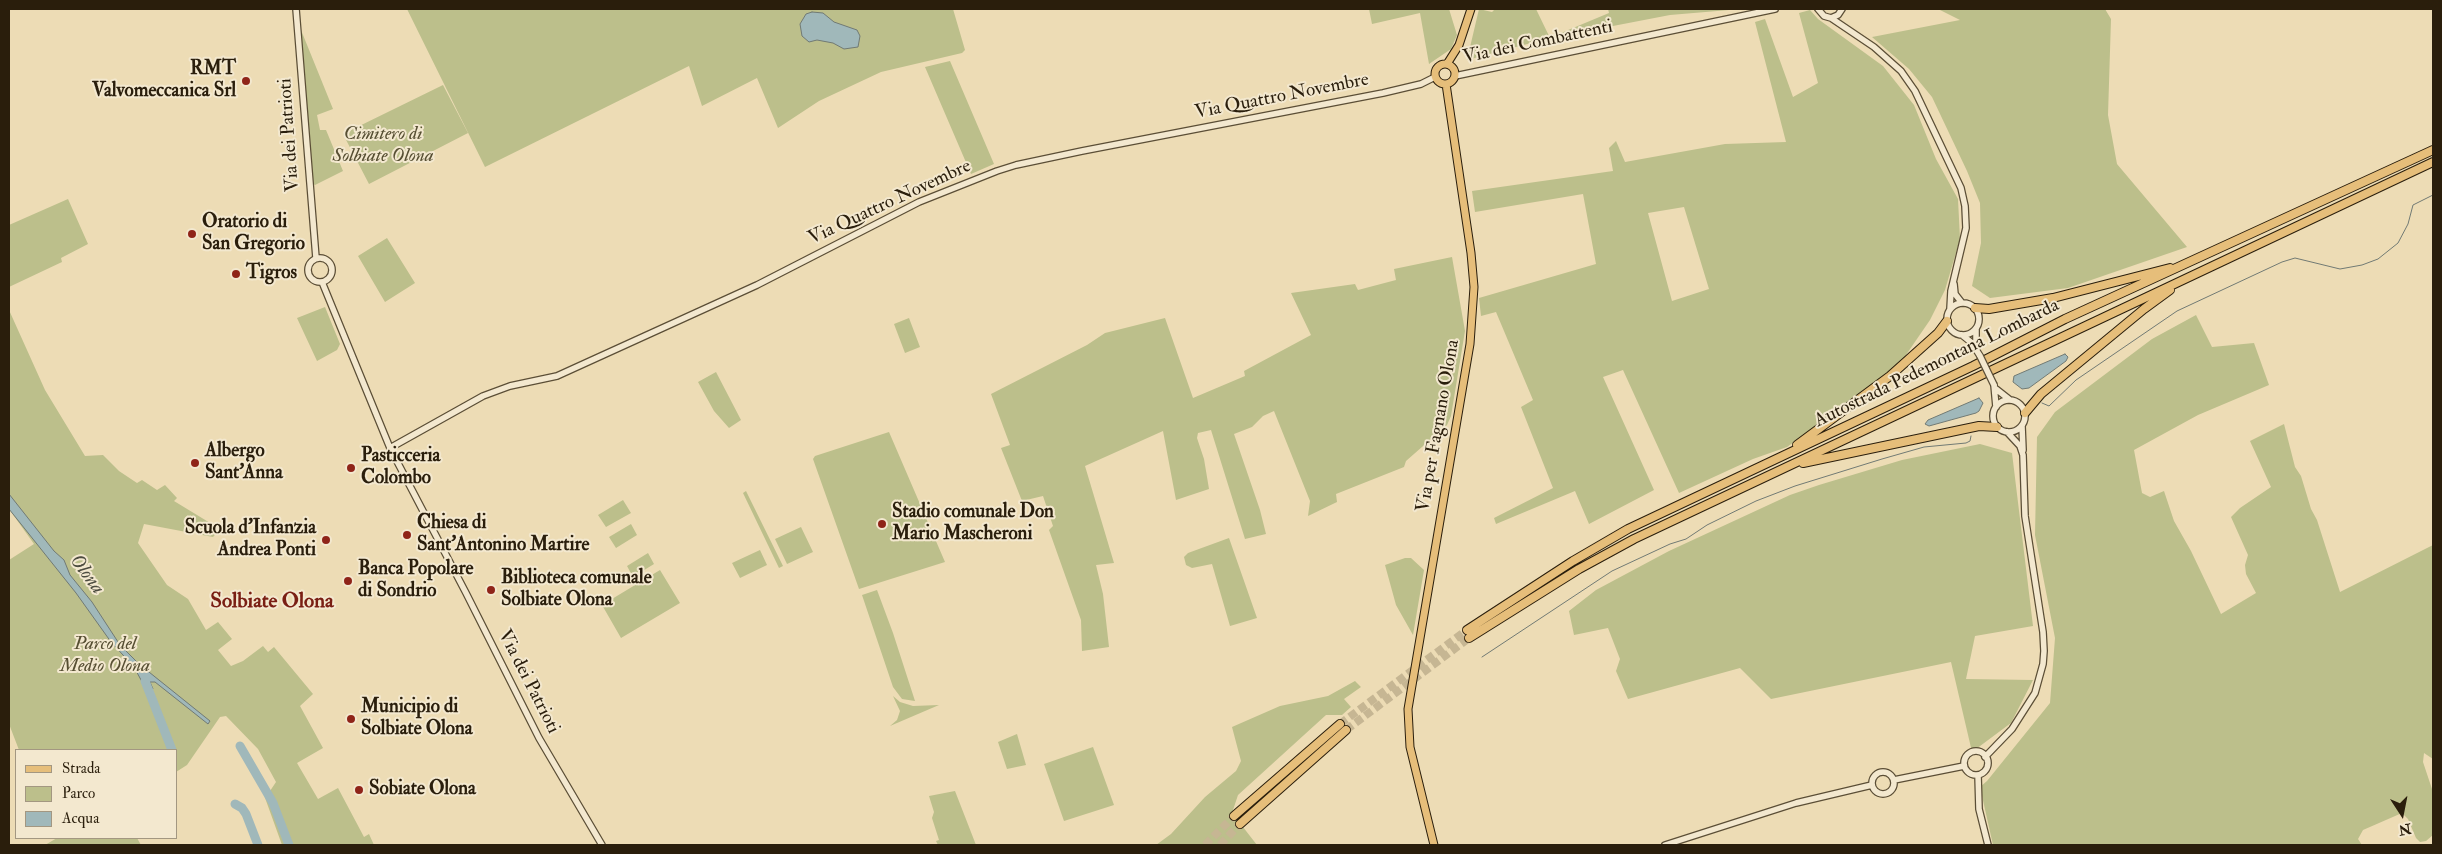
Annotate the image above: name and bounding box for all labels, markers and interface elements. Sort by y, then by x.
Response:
street label: Via dei Combattenti [1461,16,1615,70]
place label: RMT Valvomeccanica Srl [92,59,236,103]
street label: Via Quattro Novembre [1193,69,1371,125]
marker: RMT Valvomeccanica Srl [240,75,252,87]
street label: Via dei Patrioti [275,78,305,192]
park label: Cimitero di Solbiate Olona [333,124,433,168]
street label: Via Quattro Novembre [805,155,975,251]
place label: Oratorio di San Gregorio [202,212,305,256]
marker: Oratorio di San Gregorio [186,228,198,240]
place label: Tigros [246,263,297,285]
marker: Tigros [230,268,242,280]
street label: Autostrada Pedemontana Lombarda [1811,295,2063,433]
street label: Via per Fagnano Olona [1413,338,1465,514]
place label: Albergo Sant'Anna [205,441,283,485]
place label: Pasticceria Colombo [361,446,440,490]
marker: Albergo Sant'Anna [189,457,201,469]
marker: Pasticceria Colombo [345,462,357,474]
place label: Stadio comunale Don Mario Mascheroni [892,502,1054,546]
place label: Chiesa di Sant'Antonino Martire [417,513,589,557]
place label: Scuola d'Infanzia Andrea Ponti [185,518,316,562]
marker: Stadio comunale Don Mario Mascheroni [876,518,888,530]
marker: Chiesa di Sant'Antonino Martire [401,529,413,541]
marker: Scuola d'Infanzia Andrea Ponti [320,534,332,546]
water label: Olona [63,550,109,600]
place label: Banca Popolare di Sondrio [358,559,474,603]
place label: Biblioteca comunale Solbiate Olona [501,568,652,612]
marker: Banca Popolare di Sondrio [342,575,354,587]
marker: Biblioteca comunale Solbiate Olona [485,584,497,596]
district label: Solbiate Olona [210,589,334,615]
street label: Via dei Patrioti [492,626,564,738]
park label: Parco del Medio Olona [60,634,150,678]
place label: Municipio di Solbiate Olona [361,697,473,741]
marker: Municipio di Solbiate Olona [345,713,357,725]
legend [15,749,178,839]
text: Strada [62,759,101,778]
place label: Sobiate Olona [369,779,476,801]
text: Parco [62,784,95,803]
marker: Sobiate Olona [353,784,365,796]
north arrow [2377,789,2427,839]
text: Acqua [62,809,99,828]
text: N [2397,820,2413,839]

